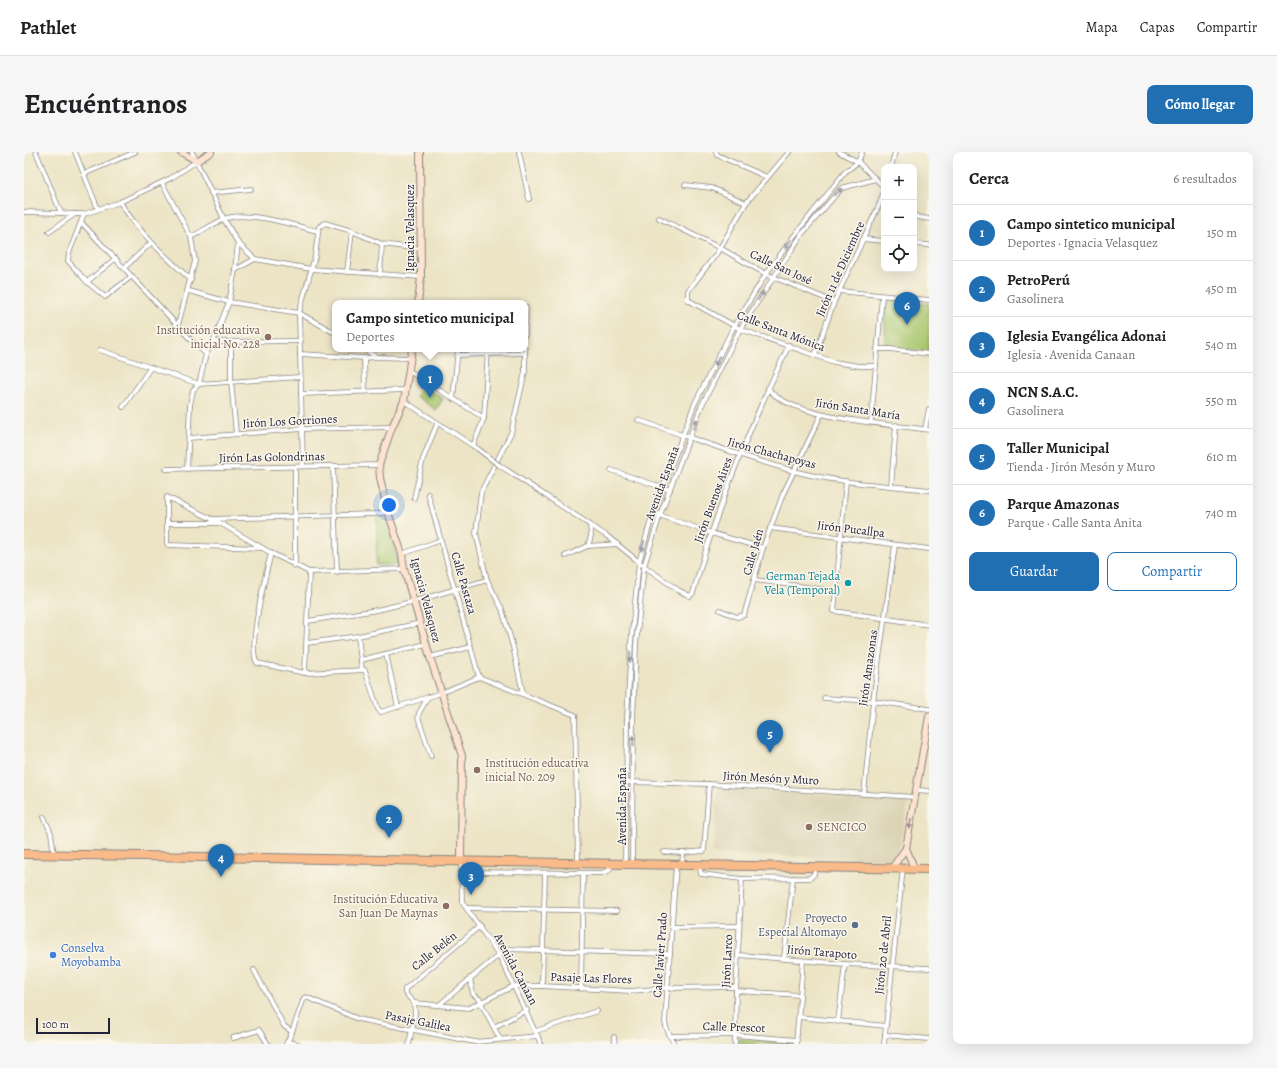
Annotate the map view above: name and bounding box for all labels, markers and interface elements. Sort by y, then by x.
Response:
text: Pathlet [20,15,76,41]
text: Mapa [1086,18,1118,37]
text: Capas [1140,18,1175,37]
text: Compartir [1197,18,1257,37]
text: Encuéntranos [24,85,188,123]
button: Cómo llegar [1147,85,1253,124]
map controls [881,164,917,272]
button: + [881,164,917,200]
text: Cerca [969,167,1009,190]
text: 6 resultados [1173,170,1237,187]
street label: Ignacia Velasquez [402,184,418,272]
one-way arrow [834,188,843,197]
button: − [881,200,917,236]
text: Campo sintetico municipal [1007,214,1175,234]
street label: Jirón 11 de Diciembre [812,219,868,319]
text: 1 [980,224,984,241]
text: 150 m [1207,224,1237,241]
text: Deportes · Ignacia Velasquez [1007,234,1158,251]
button: locate [881,236,917,272]
one-way arrow [784,239,792,249]
street label: Calle San José [747,246,815,288]
text: PetroPerú [1007,270,1070,290]
text: 2 [979,280,985,297]
text: 450 m [1205,280,1237,297]
one-way arrow [757,290,764,302]
text: Gasolinera [1007,290,1064,307]
pin: 6 [894,292,920,325]
popup [332,300,528,352]
street label: Calle Santa Mónica [735,307,828,355]
text: Campo sintetico municipal [346,308,514,328]
place label: Institución educativa inicial No. 228 [156,322,260,352]
text: Iglesia Evangélica Adonai [1007,326,1166,346]
text: Deportes [346,328,395,345]
marker: Institución educativa inicial No. 228 [263,332,273,342]
text: 3 [979,336,985,353]
text: 540 m [1205,336,1237,353]
text: Iglesia · Avenida Canaan [1007,346,1135,363]
one-way arrow [713,355,720,366]
pin: 1 [417,365,443,398]
text: NCN S.A.C. [1007,382,1079,402]
text: 4 [979,392,985,409]
text: 550 m [1206,392,1237,409]
street label: Jirón Santa María [814,394,902,424]
text: Gasolinera [1007,402,1064,419]
street label: Jirón Los Gorriones [242,411,338,431]
one-way arrow [692,417,698,429]
street label: Jirón Chachapoyas [726,434,818,473]
text: Taller Municipal [1007,438,1109,458]
street label: Avenida España [641,443,683,523]
street label: Jirón Las Golondrinas [219,448,325,466]
text: 5 [979,448,985,465]
text: 610 m [1206,448,1237,465]
street label: Jirón Buenos Aires [690,455,736,545]
text: Tienda · Jirón Mesón y Muro [1007,458,1155,475]
text: Parque Amazonas [1007,494,1119,514]
your location [379,495,399,515]
text: 6 [979,504,985,521]
text: 740 m [1205,504,1237,521]
text: Parque · Calle Santa Anita [1007,514,1142,531]
street label: Jirón Pucallpa [816,517,886,541]
street label: Calle Jaén [739,526,767,577]
one-way arrow [640,540,646,553]
street label: Calle Pastaza [447,550,481,616]
button: Guardar [969,552,1099,591]
button: Compartir [1107,552,1237,591]
street label: Ignacia Velasquez [407,556,445,644]
place label: German Tejada Vela (Temporal) [763,568,840,598]
marker: German Tejada Vela (Temporal) [843,578,853,588]
street label: Jirón Amazonas [855,628,881,707]
one-way arrow [627,651,634,663]
pin: 5 [757,720,783,753]
one-way arrow [630,734,636,747]
place label: Institución educativa inicial No. 209 [485,755,589,785]
marker: Institución educativa inicial No. 209 [472,765,482,775]
street label: Avenida España [614,767,630,846]
street label: Jirón Mesón y Muro [723,767,819,789]
pin: 2 [376,805,402,838]
one-way arrow [907,818,913,830]
place label: SENCICO [817,819,867,835]
marker: SENCICO [804,822,814,832]
pin: 4 [208,844,234,877]
pin: 3 [458,862,484,895]
place label: Institución Educativa San Juan De Maynas [333,891,438,921]
marker: Institución Educativa San Juan De Maynas [441,901,451,911]
place label: Proyecto Especial Altomayo [758,910,847,940]
street label: Calle Javier Prado [649,912,671,998]
street label: Jirón 20 de Abril [871,915,895,995]
marker: Proyecto Especial Altomayo [850,920,860,930]
street label: Calle Belén [408,928,460,974]
street label: Avenida Canaan [490,929,542,1008]
street label: Jirón Larco [718,934,736,988]
place label: Conselva Moyobamba [61,940,122,970]
street label: Jirón Tarapoto [786,941,858,963]
marker: Conselva Moyobamba [48,950,58,960]
street label: Pasaje Las Flores [550,969,632,987]
street label: Pasaje Galilea [384,1007,453,1035]
scale bar [36,1016,110,1035]
text: 100 m [42,1017,69,1032]
street label: Calle Prescot [702,1018,766,1036]

